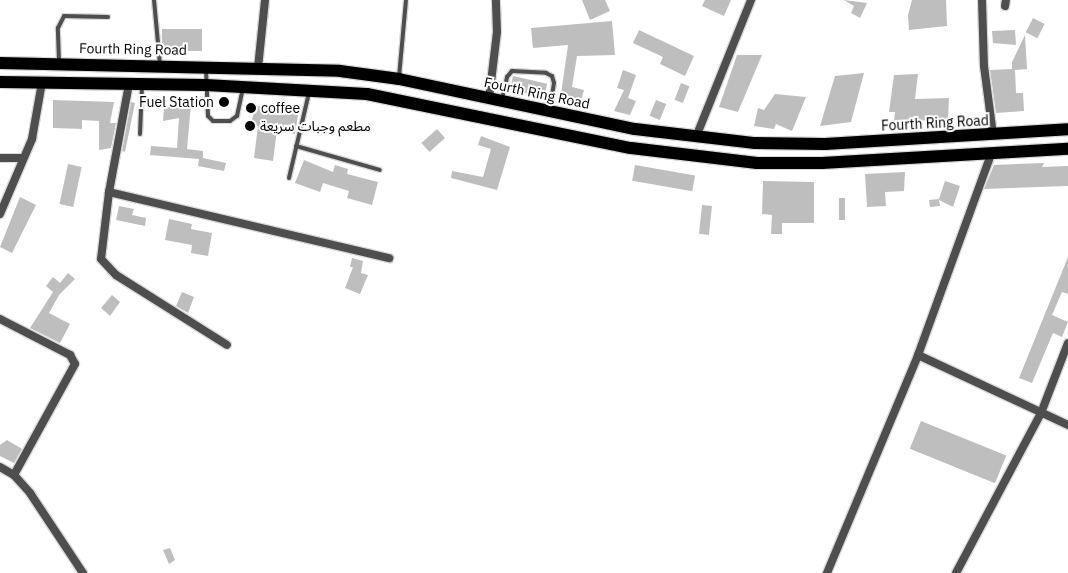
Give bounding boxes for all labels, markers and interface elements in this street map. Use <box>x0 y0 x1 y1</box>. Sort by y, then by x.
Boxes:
street label: Fourth Ring Road <box>79 40 187 58</box>
street label: Fourth Ring Road <box>482 74 592 112</box>
place label: Fuel Station <box>139 94 214 110</box>
marker: Fuel Station <box>218 96 230 108</box>
place label: coffee <box>261 100 300 116</box>
marker: coffee <box>245 102 257 114</box>
street label: Fourth Ring Road <box>881 112 989 134</box>
place label: مطعم وجبات سريعة <box>260 118 371 134</box>
marker: مطعم وجبات سريعة <box>244 120 256 132</box>

